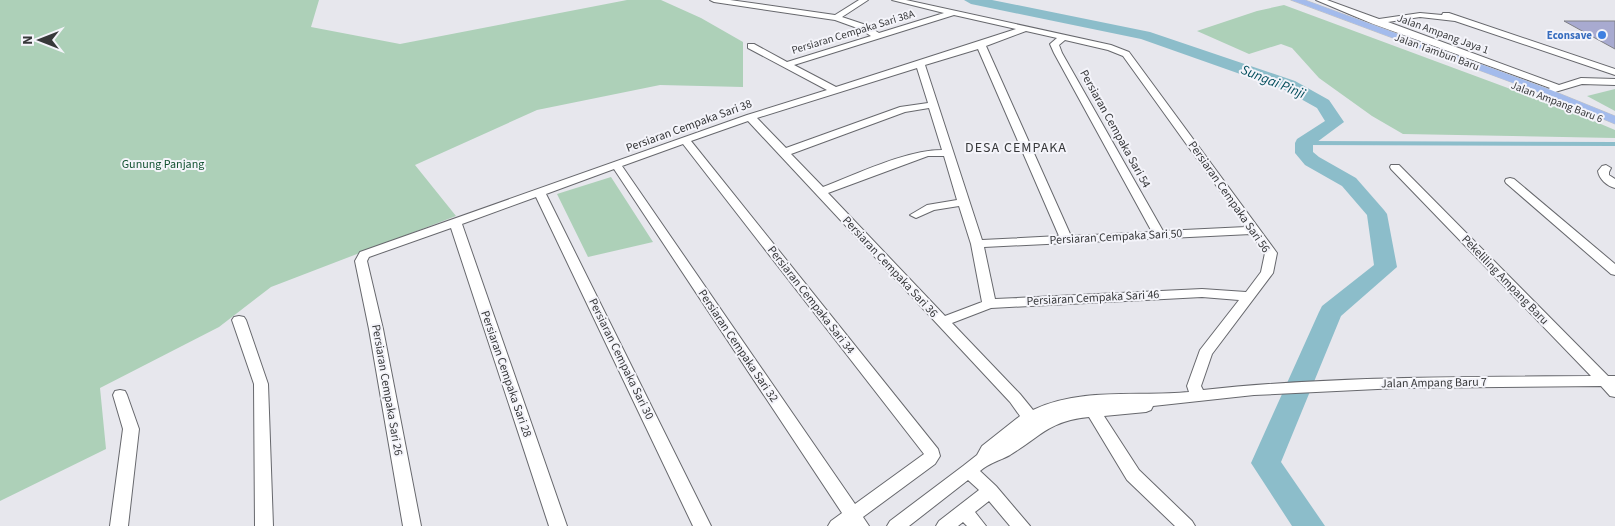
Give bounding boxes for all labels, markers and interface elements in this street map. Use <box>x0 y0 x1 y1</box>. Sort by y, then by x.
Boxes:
street label: Persiaran Cempaka Sari 38A <box>790 6 916 58</box>
street label: Jalan Ampang Jaya 1 <box>1395 10 1491 58</box>
north arrow <box>15 15 65 65</box>
place label: Econsave <box>1547 28 1592 43</box>
marker: Econsave <box>1596 29 1608 41</box>
street label: Jalan Tambun Baru <box>1393 30 1482 74</box>
text: N <box>18 35 38 45</box>
water label: Sungai Pinji <box>1238 60 1309 104</box>
street label: Persiaran Cempaka Sari 54 <box>1075 67 1155 191</box>
street label: Jalan Ampang Baru 6 <box>1509 78 1606 127</box>
street label: Persiaran Cempaka Sari 38 <box>624 95 754 157</box>
district label: DESA CEMPAKA <box>965 138 1067 158</box>
street label: Persiaran Cempaka Sari 56 <box>1184 138 1274 256</box>
park label: Gunung Panjang <box>122 156 204 173</box>
street label: Persiaran Cempaka Sari 36 <box>838 213 942 321</box>
street label: Persiaran Cempaka Sari 50 <box>1049 225 1183 249</box>
street label: Pekeliling Ampang Baru <box>1458 231 1552 329</box>
street label: Persiaran Cempaka Sari 34 <box>763 242 859 358</box>
street label: Persiaran Cempaka Sari 32 <box>694 286 782 406</box>
street label: Persiaran Cempaka Sari 46 <box>1026 286 1160 310</box>
street label: Persiaran Cempaka Sari 30 <box>584 296 658 423</box>
street label: Persiaran Cempaka Sari 28 <box>476 308 536 440</box>
street label: Persiaran Cempaka Sari 26 <box>367 323 407 457</box>
street label: Jalan Ampang Baru 7 <box>1381 374 1487 392</box>

